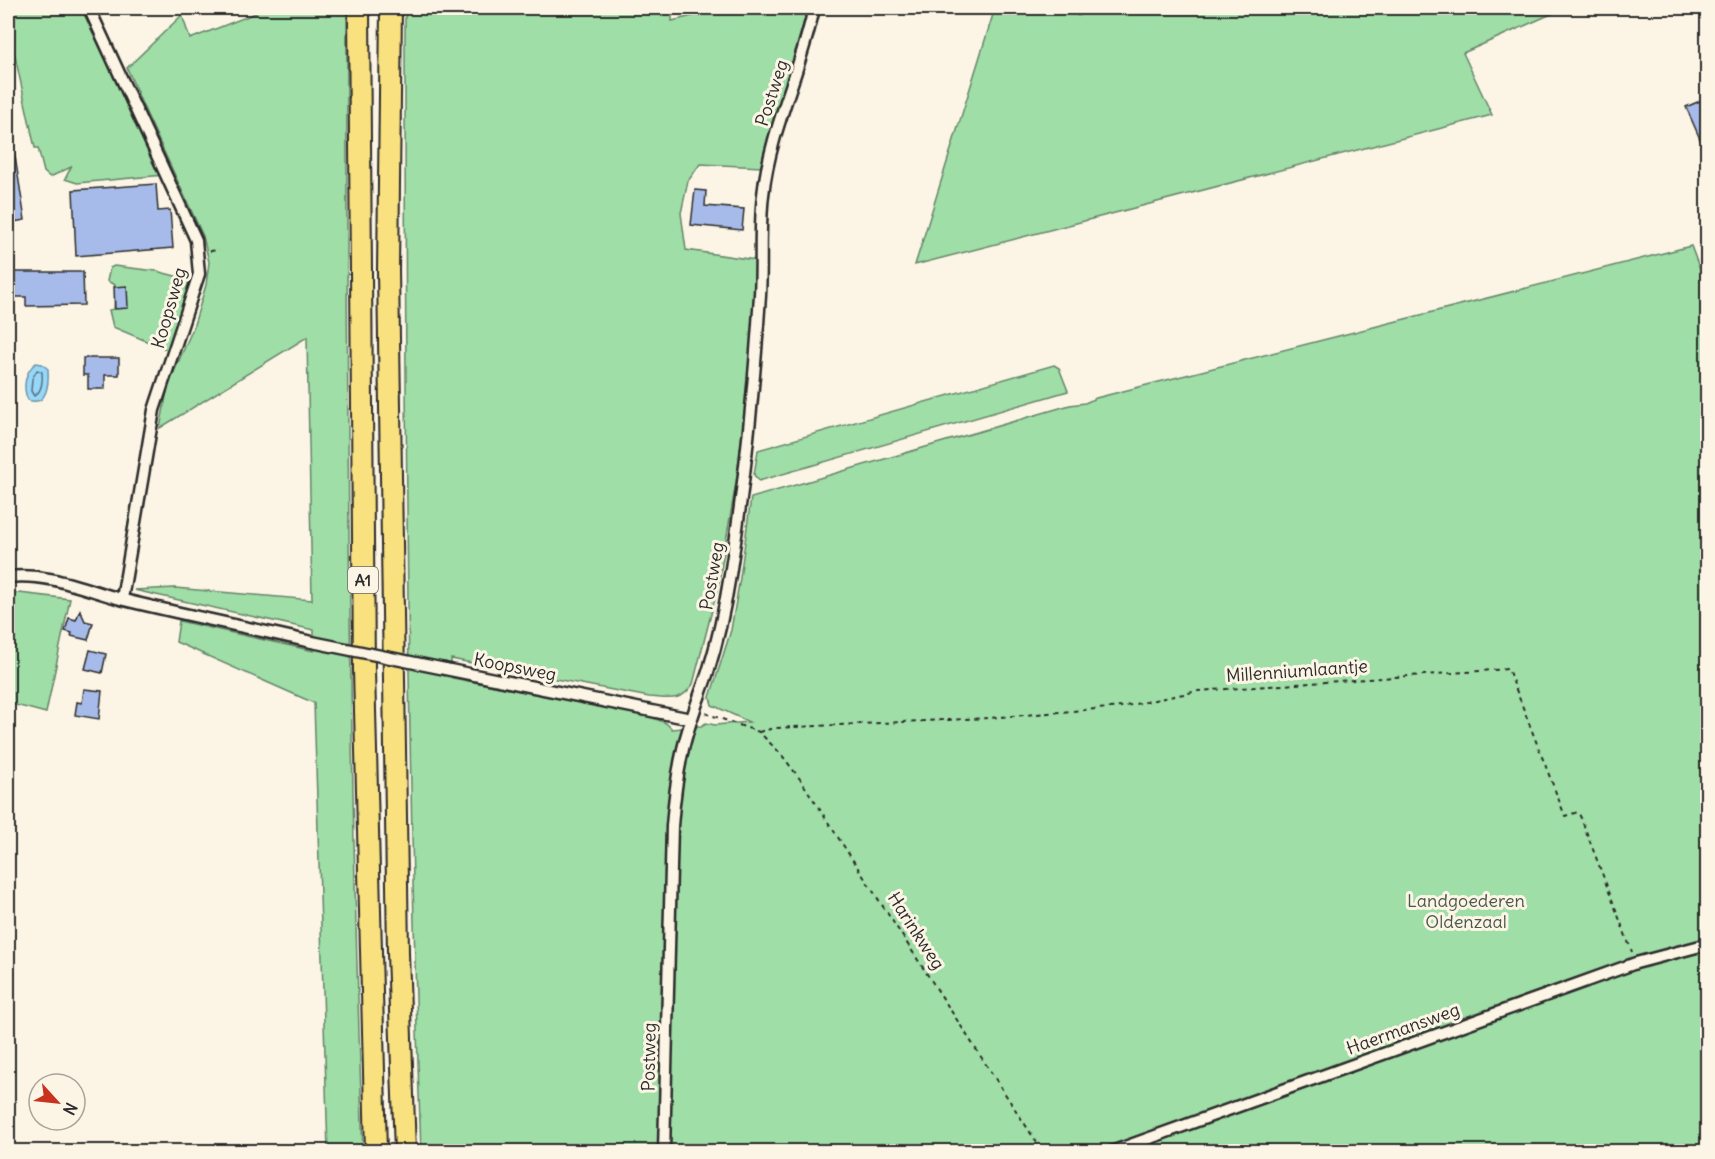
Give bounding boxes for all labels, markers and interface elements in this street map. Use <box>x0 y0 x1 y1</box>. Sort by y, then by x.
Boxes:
street label: Postweg <box>750 57 793 129</box>
street label: Koopsweg <box>146 265 191 351</box>
street label: Postweg <box>694 540 729 612</box>
road number: A1 <box>348 567 378 593</box>
street label: Koopsweg <box>472 647 558 686</box>
street label: Millenniumlaantje <box>1225 654 1369 687</box>
street label: Harinkweg <box>883 888 950 974</box>
park label: Landgoederen Oldenzaal <box>1407 889 1525 933</box>
street label: Haermansweg <box>1343 997 1463 1060</box>
street label: Postweg <box>636 1022 661 1092</box>
north arrow <box>27 1072 87 1132</box>
text: N <box>59 1099 82 1118</box>

